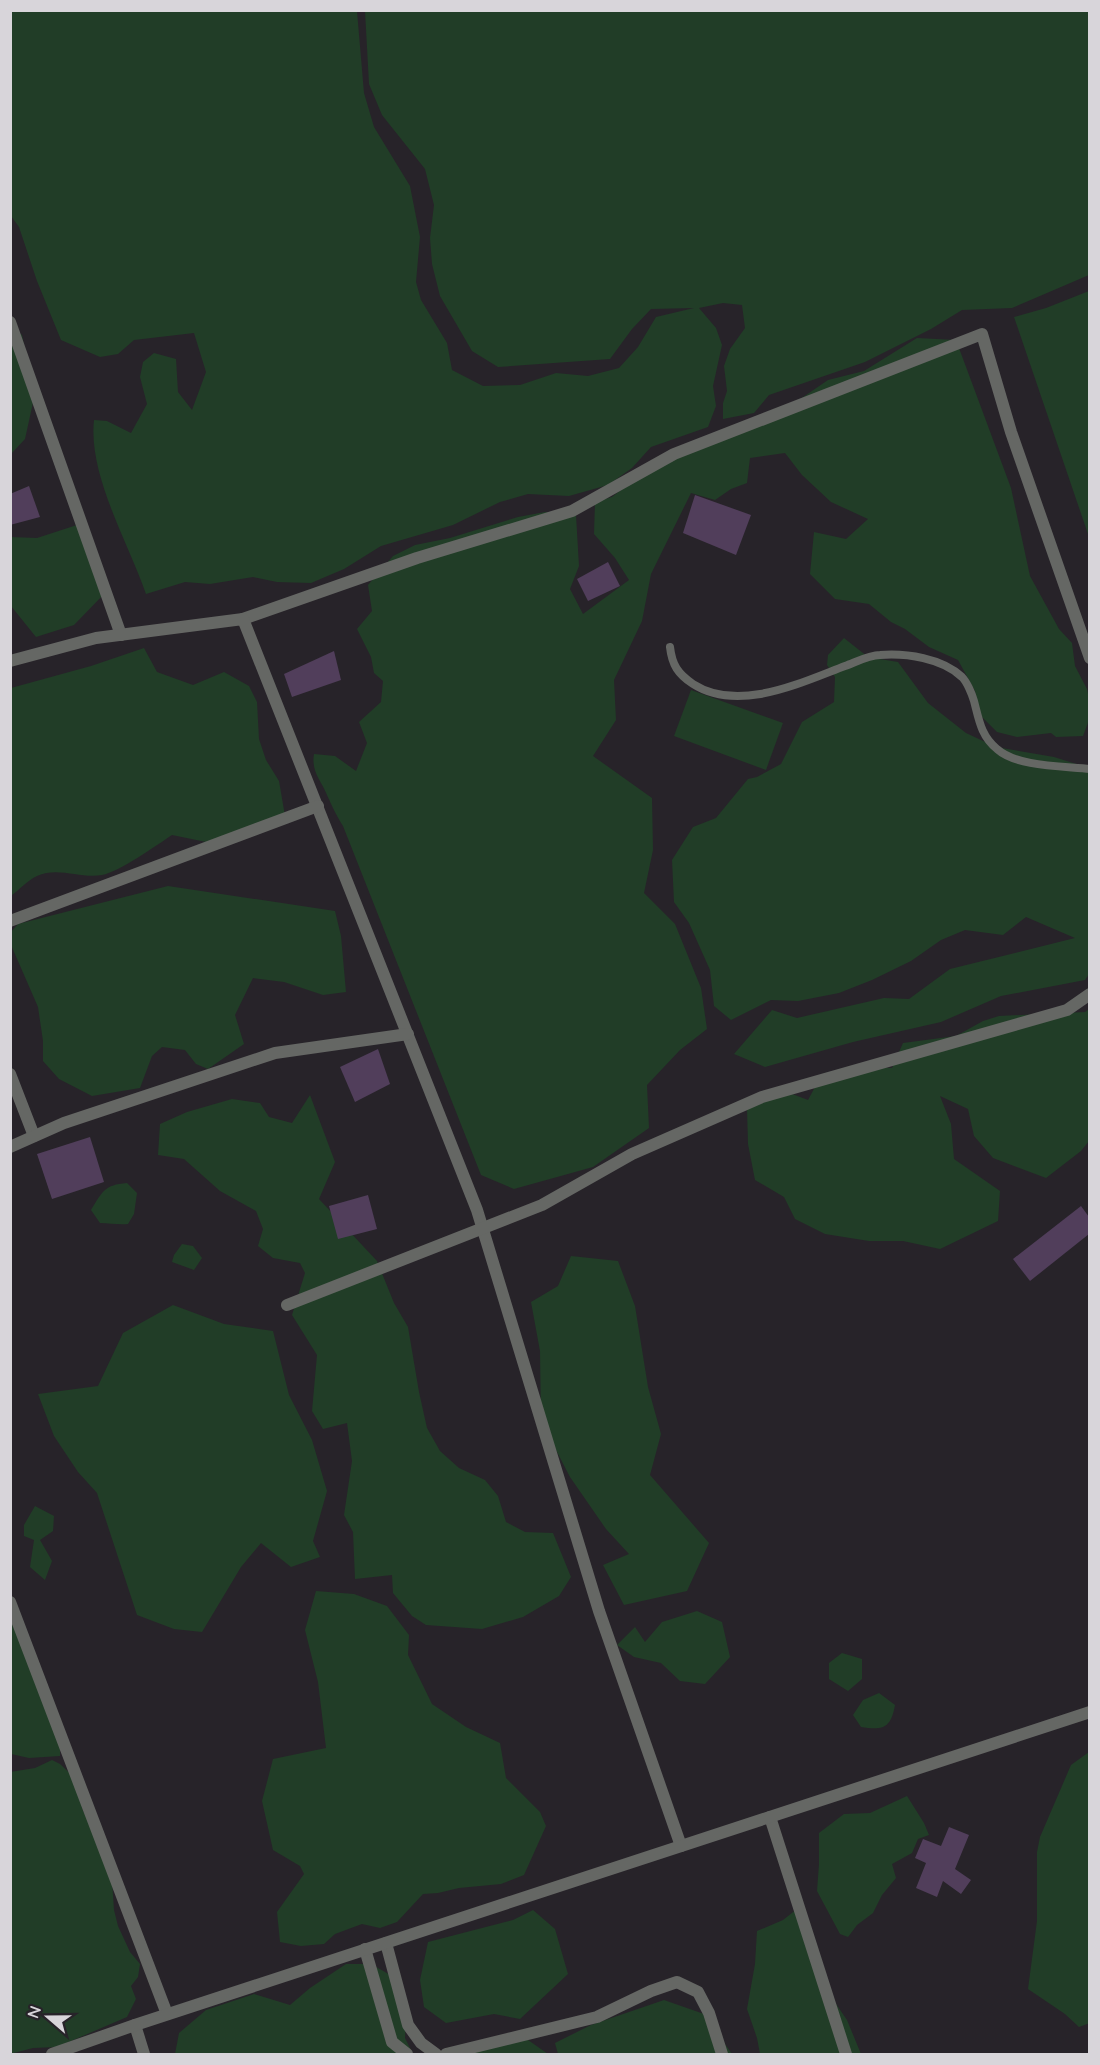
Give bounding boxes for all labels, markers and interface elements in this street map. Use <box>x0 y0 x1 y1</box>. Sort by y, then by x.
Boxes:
north arrow <box>18 1987 78 2047</box>
text: N <box>22 2003 45 2021</box>

